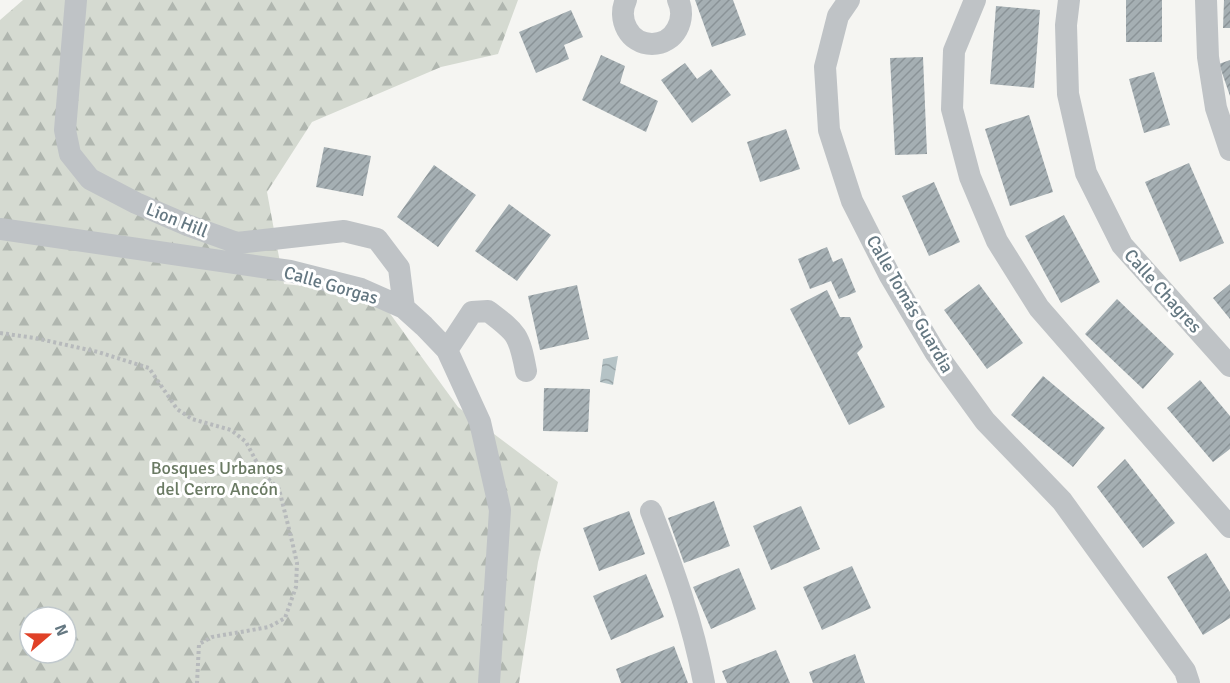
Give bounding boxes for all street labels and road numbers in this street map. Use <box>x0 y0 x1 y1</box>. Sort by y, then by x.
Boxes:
street label: Lion Hill <box>143 198 211 242</box>
street label: Calle Tomás Guardia <box>862 231 958 377</box>
street label: Calle Chagres <box>1120 244 1207 338</box>
street label: Calle Gorgas <box>281 261 381 309</box>

